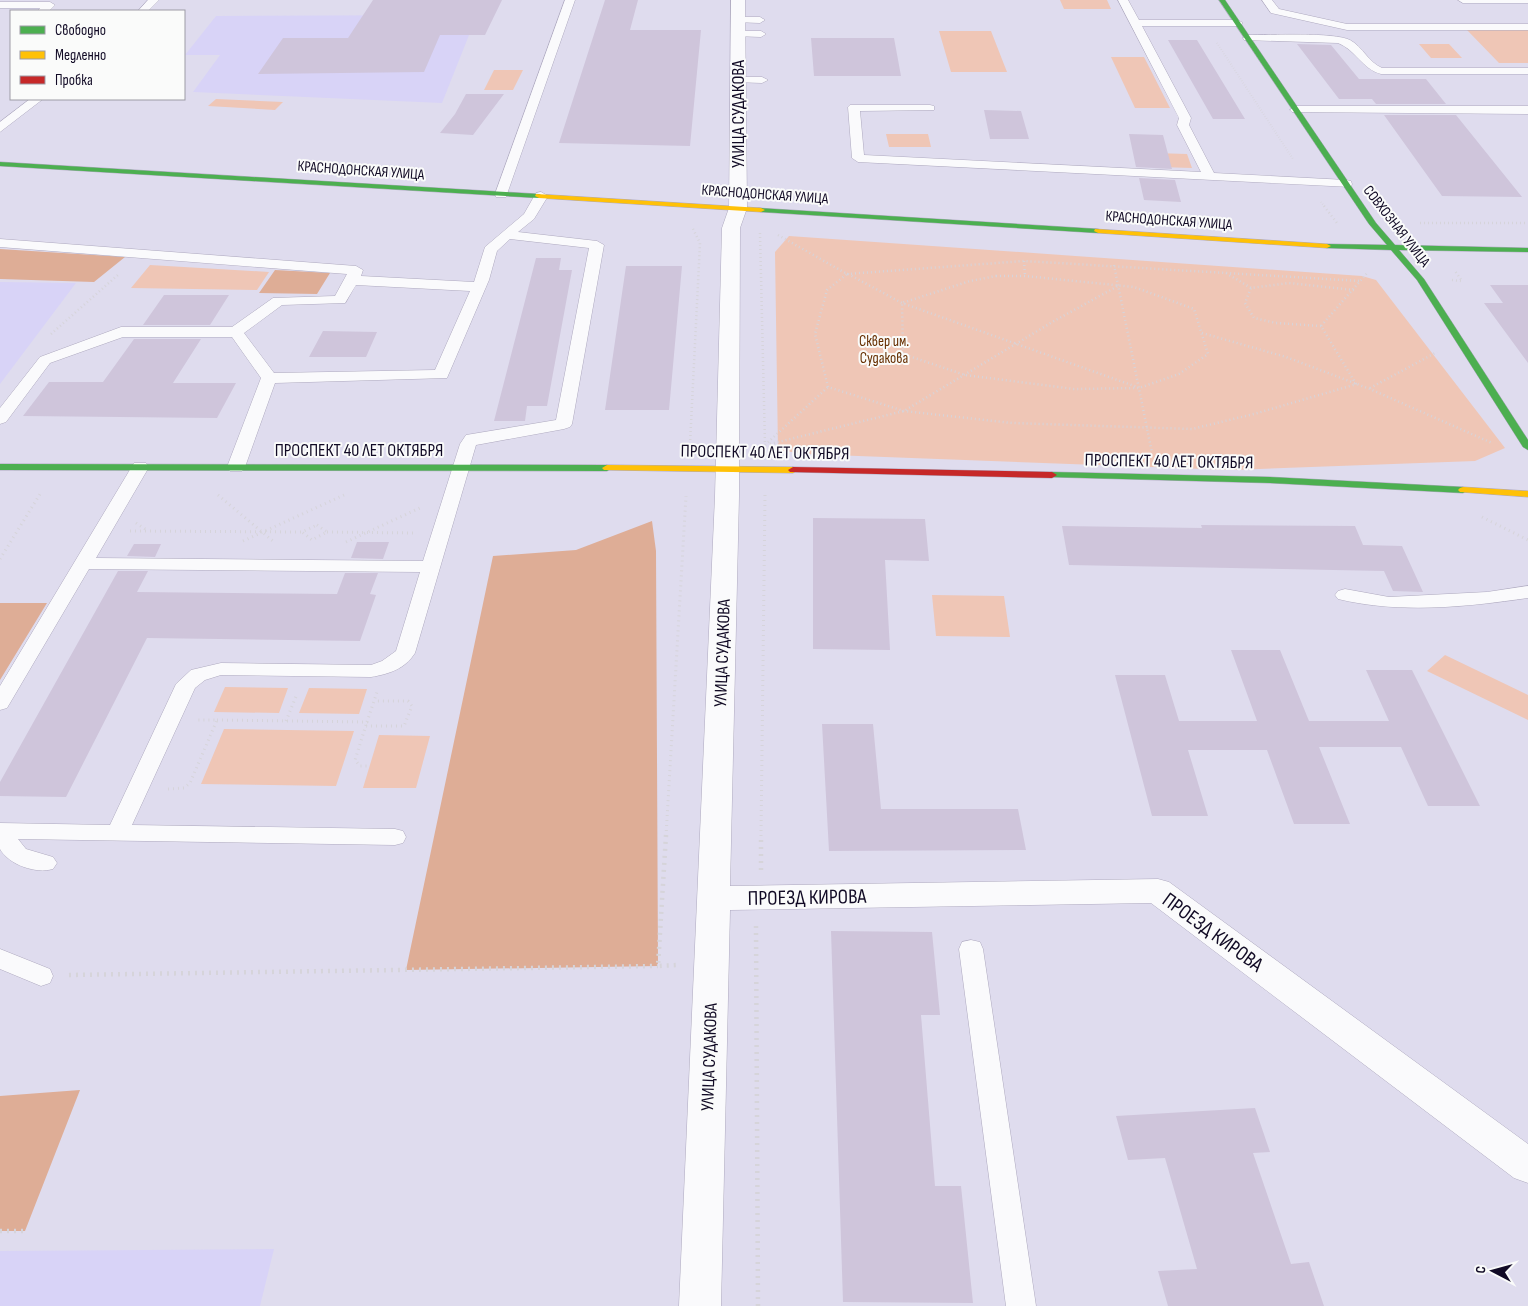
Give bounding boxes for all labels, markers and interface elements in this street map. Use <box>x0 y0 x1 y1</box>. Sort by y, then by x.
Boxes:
legend <box>10 10 185 100</box>
text: Свободно <box>55 21 106 40</box>
text: Медленно <box>55 46 106 65</box>
street label: УЛИЦА СУДАКОВА <box>728 60 749 168</box>
text: Пробка <box>55 71 93 90</box>
street label: КРАСНОДОНСКАЯ УЛИЦА <box>297 157 426 184</box>
street label: КРАСНОДОНСКАЯ УЛИЦА <box>701 181 830 208</box>
street label: СОВХОЗНАЯ УЛИЦА <box>1359 182 1435 271</box>
street label: КРАСНОДОНСКАЯ УЛИЦА <box>1105 207 1234 234</box>
park label: Сквер им. Судакова <box>859 332 909 368</box>
street label: ПРОСПЕКТ 40 ЛЕТ ОКТЯБРЯ <box>275 440 443 461</box>
street label: ПРОСПЕКТ 40 ЛЕТ ОКТЯБРЯ <box>680 441 850 464</box>
street label: ПРОСПЕКТ 40 ЛЕТ ОКТЯБРЯ <box>1084 450 1254 473</box>
street label: УЛИЦА СУДАКОВА <box>710 598 735 707</box>
street label: ПРОЕЗД КИРОВА <box>747 884 868 911</box>
street label: ПРОЕЗД КИРОВА <box>1157 887 1269 978</box>
street label: УЛИЦА СУДАКОВА <box>697 1002 722 1111</box>
north arrow <box>1468 1246 1518 1296</box>
text: С <box>1472 1265 1489 1274</box>

